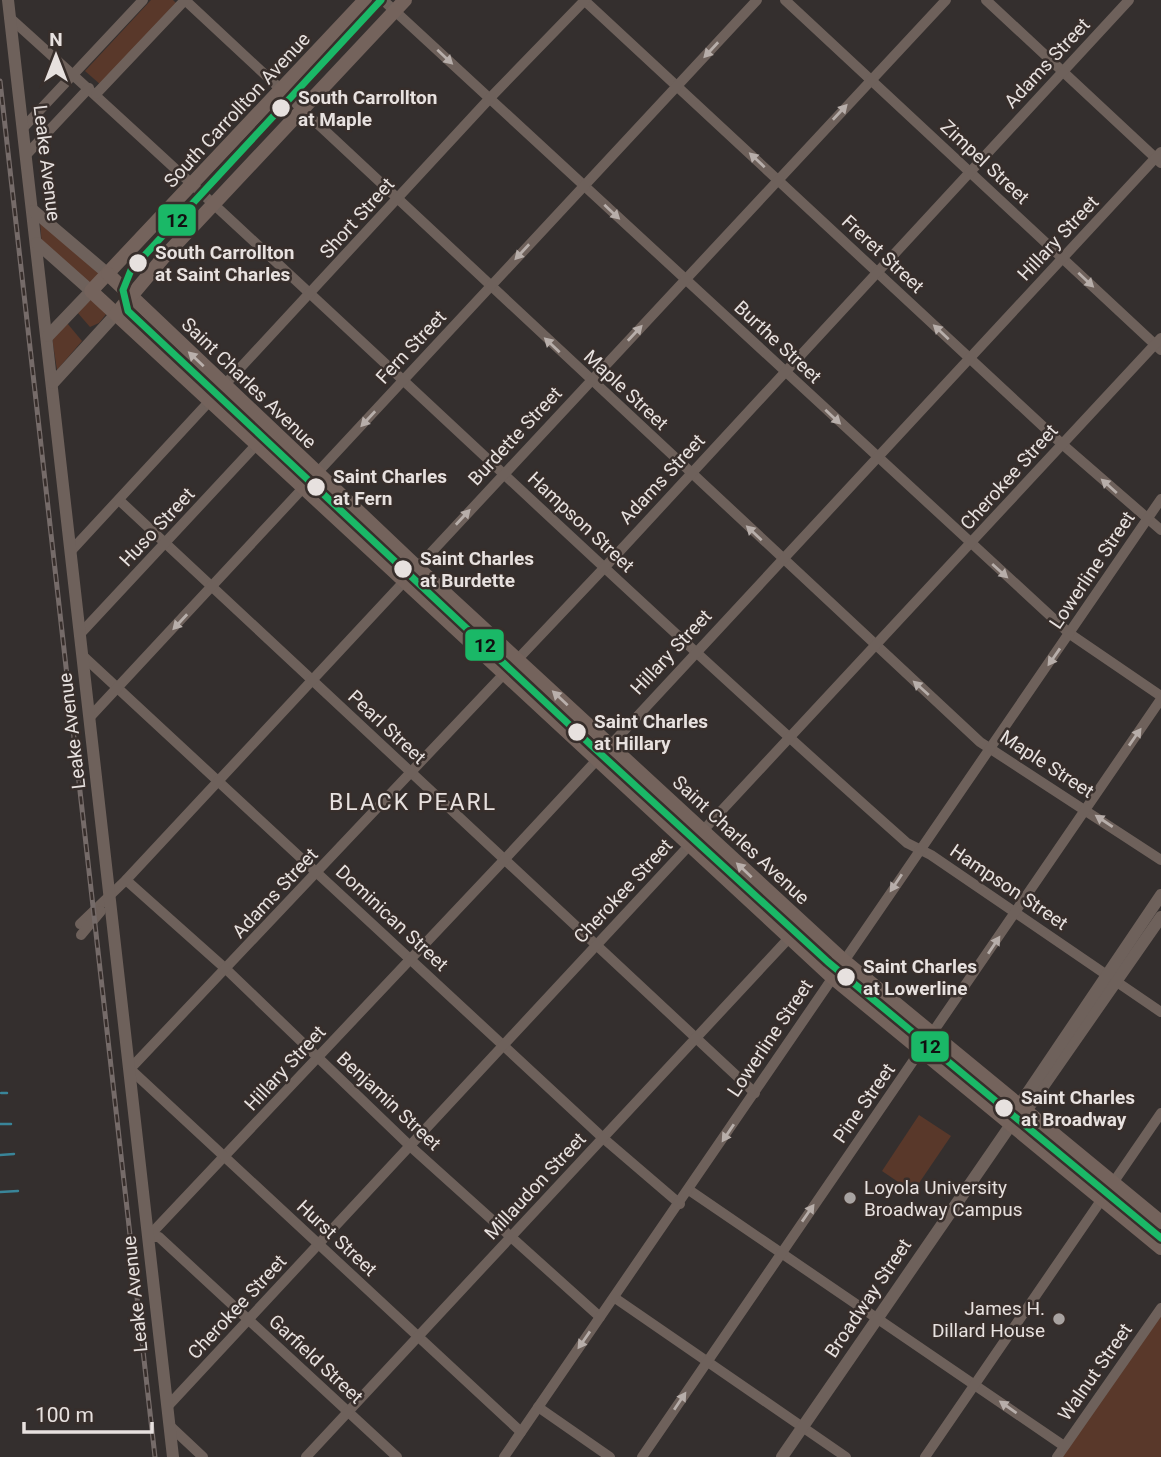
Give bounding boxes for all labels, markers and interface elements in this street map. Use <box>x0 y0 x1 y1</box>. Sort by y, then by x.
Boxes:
street label: Adams Street <box>999 13 1095 113</box>
north arrow <box>21 21 91 91</box>
text: N <box>49 28 63 51</box>
street label: South Carrollton Avenue <box>159 28 315 192</box>
one-way arrow <box>703 41 719 58</box>
one-way arrow <box>436 49 453 65</box>
place label: South Carrollton at Maple <box>298 86 437 131</box>
marker: South Carrollton at Maple <box>270 97 292 119</box>
street label: Leake Avenue <box>28 104 66 222</box>
one-way arrow <box>831 104 847 121</box>
street label: Zimpel Street <box>936 115 1034 209</box>
one-way arrow <box>748 152 766 168</box>
street label: Short Street <box>315 173 399 263</box>
street label: Hillary Street <box>1013 191 1103 285</box>
line badge: 12 <box>157 203 197 237</box>
one-way arrow <box>603 204 621 220</box>
text: 12 <box>166 209 188 232</box>
street label: Freret Street <box>837 210 929 298</box>
place label: South Carrollton at Saint Charles <box>155 241 294 286</box>
one-way arrow <box>515 243 531 260</box>
marker: South Carrollton at Saint Charles <box>127 252 149 274</box>
one-way arrow <box>1077 272 1095 288</box>
street label: Burthe Street <box>730 296 826 388</box>
street label: Fern Street <box>371 305 451 389</box>
street label: Saint Charles Avenue <box>177 313 321 453</box>
one-way arrow <box>932 324 950 340</box>
one-way arrow <box>626 325 642 342</box>
one-way arrow <box>543 337 561 353</box>
street label: Maple Street <box>579 345 673 435</box>
one-way arrow <box>188 351 205 367</box>
street label: Burdette Street <box>463 382 567 490</box>
one-way arrow <box>824 408 841 424</box>
one-way arrow <box>360 410 376 427</box>
street label: Cherokee Street <box>955 419 1063 535</box>
street label: Adams Street <box>614 429 710 529</box>
place label: Saint Charles at Fern <box>333 465 447 510</box>
street label: Hampson Street <box>523 467 639 577</box>
marker: Saint Charles at Fern <box>305 476 327 498</box>
one-way arrow <box>1100 478 1118 494</box>
street label: Huso Street <box>115 483 199 571</box>
street label: Lowerline Street <box>1044 507 1140 633</box>
one-way arrow <box>455 508 471 526</box>
one-way arrow <box>746 526 763 542</box>
place label: Saint Charles at Burdette <box>420 547 534 592</box>
marker: Saint Charles at Burdette <box>392 558 414 580</box>
one-way arrow <box>991 563 1009 579</box>
street label: Hillary Street <box>626 605 716 699</box>
one-way arrow <box>172 613 188 630</box>
line badge: 12 <box>464 628 505 662</box>
text: 12 <box>474 634 496 657</box>
one-way arrow <box>1047 648 1061 666</box>
street label: Leake Avenue <box>53 672 91 790</box>
one-way arrow <box>912 680 930 696</box>
street label: Pearl Street <box>343 685 431 769</box>
one-way arrow <box>552 691 569 707</box>
place label: Saint Charles at Hillary <box>594 710 708 755</box>
marker: Saint Charles at Hillary <box>566 721 588 743</box>
street label: Maple Street <box>996 725 1098 803</box>
one-way arrow <box>1128 727 1141 746</box>
street label: Saint Charles Avenue <box>668 771 814 909</box>
district label: BLACK PEARL <box>329 789 497 816</box>
one-way arrow <box>1095 815 1114 828</box>
street label: Cherokee Street <box>569 834 677 948</box>
street label: Hampson Street <box>946 839 1072 935</box>
street label: Adams Street <box>227 843 323 943</box>
street label: Dominican Street <box>331 860 453 976</box>
one-way arrow <box>735 862 753 878</box>
one-way arrow <box>889 874 903 892</box>
one-way arrow <box>987 936 1001 954</box>
place label: Saint Charles at Lowerline <box>863 955 977 1000</box>
marker: Saint Charles at Lowerline <box>835 966 857 988</box>
street label: Lowerline Street <box>722 975 818 1101</box>
street label: Hillary Street <box>240 1021 330 1115</box>
line badge: 12 <box>910 1030 950 1063</box>
text: 12 <box>919 1035 941 1058</box>
street label: Benjamin Street <box>332 1047 446 1155</box>
street label: Pine Street <box>828 1059 900 1147</box>
place label: Saint Charles at Broadway <box>1021 1086 1135 1131</box>
marker: Saint Charles at Broadway <box>993 1097 1015 1119</box>
one-way arrow <box>721 1123 734 1143</box>
street label: Millaudon Street <box>479 1128 591 1244</box>
place label: Loyola University Broadway Campus <box>864 1176 1022 1221</box>
marker: Loyola University Broadway Campus <box>842 1190 858 1206</box>
street label: Hurst Street <box>292 1195 382 1281</box>
one-way arrow <box>801 1204 815 1222</box>
street label: Broadway Street <box>820 1234 916 1362</box>
street label: Leake Avenue <box>117 1235 153 1353</box>
street label: Cherokee Street <box>183 1250 291 1364</box>
place label: James H. Dillard House <box>932 1297 1045 1342</box>
street label: Garfield Street <box>264 1309 368 1409</box>
marker: James H. Dillard House <box>1051 1311 1067 1327</box>
street label: Walnut Street <box>1053 1319 1137 1425</box>
one-way arrow <box>577 1331 591 1349</box>
scale bar <box>24 1390 152 1434</box>
one-way arrow <box>673 1392 687 1410</box>
one-way arrow <box>998 1401 1018 1414</box>
text: 100 m <box>35 1403 94 1427</box>

